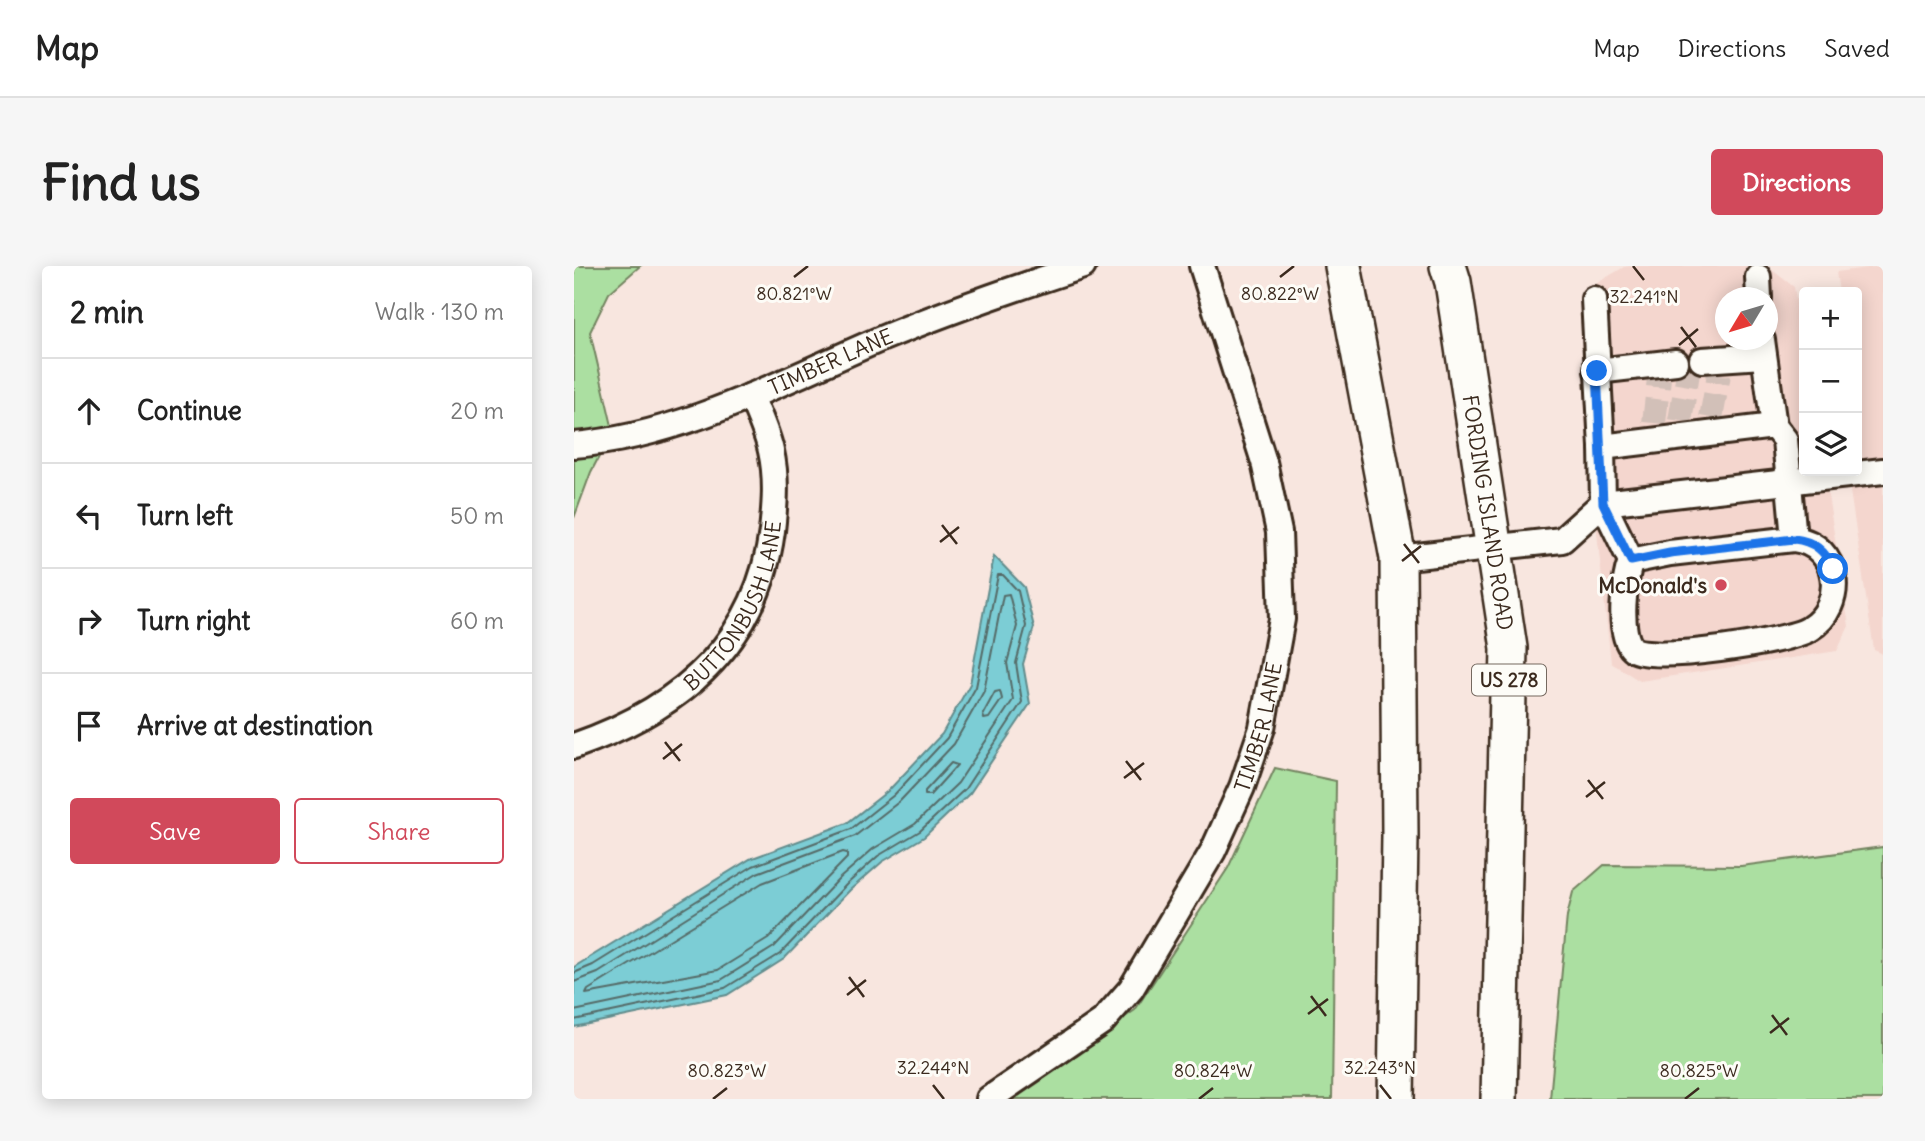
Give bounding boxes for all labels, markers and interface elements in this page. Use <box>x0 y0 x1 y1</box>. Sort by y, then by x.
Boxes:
text: Map <box>35 27 99 69</box>
text: Map <box>1593 33 1640 63</box>
text: Directions <box>1678 33 1786 63</box>
text: Saved <box>1824 33 1890 63</box>
button: Directions <box>1711 149 1883 215</box>
text: Find us <box>42 152 200 213</box>
text: 80.821°W <box>756 282 832 305</box>
text: 80.822°W <box>1241 282 1319 305</box>
text: 32.241°N <box>1609 285 1679 308</box>
north arrow <box>1715 287 1778 350</box>
map controls <box>1799 287 1862 476</box>
button: + <box>1799 287 1862 350</box>
text: 2 min <box>70 293 144 331</box>
text: Walk · 130 m <box>375 297 504 326</box>
street label: TIMBER LANE <box>764 322 897 401</box>
button: − <box>1799 350 1862 413</box>
route end <box>1581 355 1612 386</box>
icon: ahead <box>70 392 108 430</box>
street label: FORDING ISLAND ROAD <box>1457 393 1520 632</box>
text: Continue <box>137 394 242 427</box>
text: 20 m <box>451 396 504 425</box>
button: layers <box>1799 413 1862 476</box>
icon: left <box>70 497 108 535</box>
text: Turn left <box>137 499 233 532</box>
text: 50 m <box>450 501 504 530</box>
street label: BUTTONBUSH LANE <box>678 519 787 696</box>
route start <box>1817 553 1848 584</box>
place label: McDonald's <box>1598 572 1707 599</box>
marker: McDonald's <box>1713 577 1729 593</box>
icon: right <box>70 602 108 640</box>
text: Turn right <box>137 604 250 637</box>
text: 60 m <box>450 606 504 635</box>
street label: TIMBER LANE <box>1228 660 1287 795</box>
road number: US 278 <box>1472 664 1546 696</box>
icon: arrive <box>70 707 108 745</box>
text: Arrive at destination <box>137 709 373 742</box>
button: Save <box>70 798 280 864</box>
button: Share <box>294 798 504 864</box>
text: 32.244°N <box>897 1056 969 1079</box>
text: 32.243°N <box>1344 1056 1416 1079</box>
text: 80.823°W <box>688 1059 766 1082</box>
text: 80.824°W <box>1174 1059 1252 1082</box>
text: 80.825°W <box>1660 1059 1738 1082</box>

